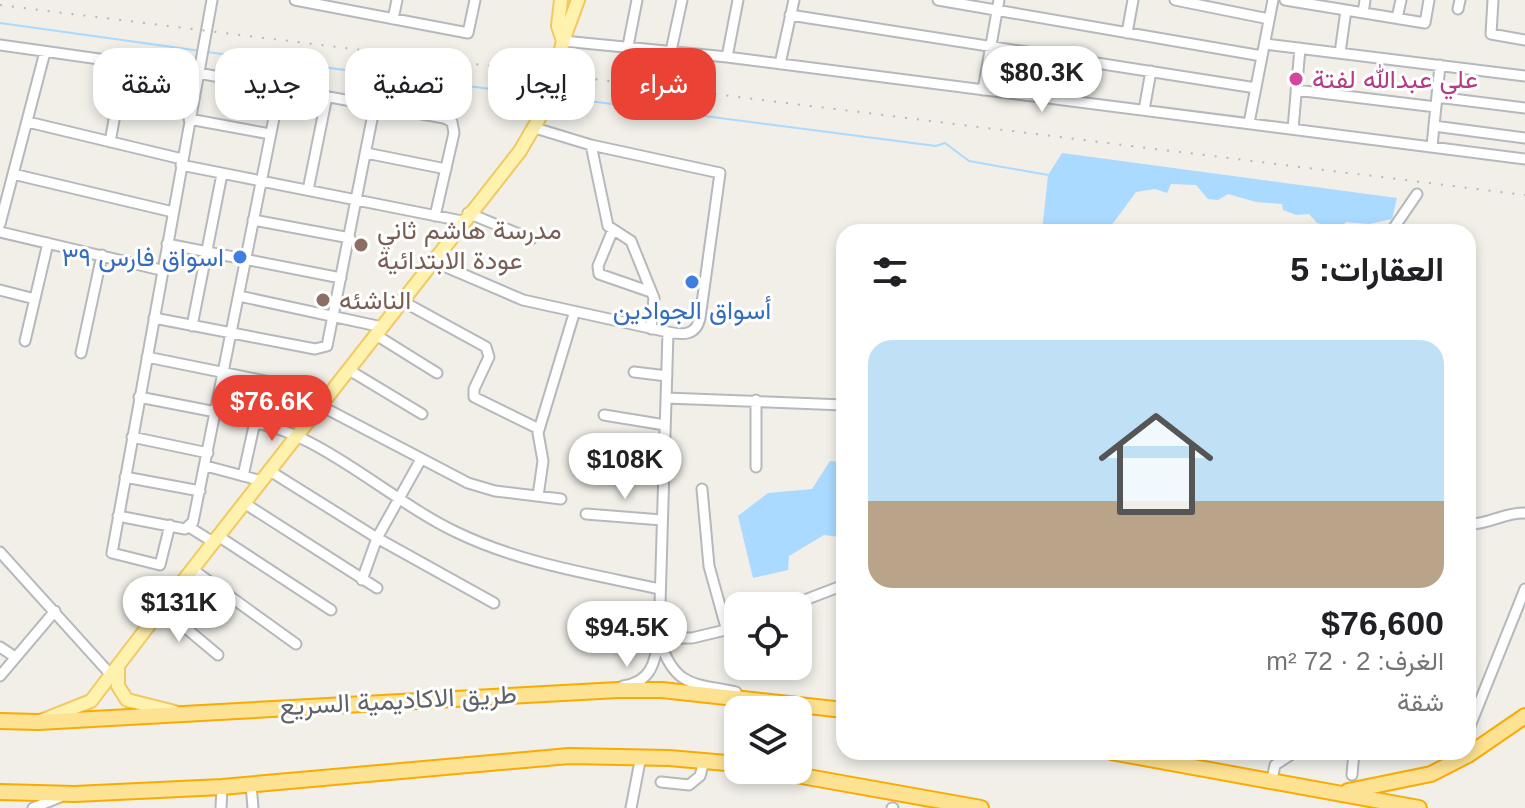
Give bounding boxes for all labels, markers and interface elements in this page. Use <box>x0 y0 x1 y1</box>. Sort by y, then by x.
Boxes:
pin: $80.3K <box>977 46 1107 114</box>
chip: شقة <box>93 48 199 120</box>
chip: جديد <box>215 48 329 120</box>
chip: تصفية <box>345 48 472 120</box>
chip: إيجار <box>488 48 595 120</box>
chip: شراء <box>611 48 716 120</box>
text: $80.3K <box>1000 57 1084 87</box>
place label: علي عبدالله لفتة <box>1312 64 1478 100</box>
marker: علي عبدالله لفتة <box>1287 70 1305 88</box>
place label: مدرسة هاشم ثاني عودة الابتدائية <box>377 215 562 276</box>
marker: مدرسة هاشم ثاني عودة الابتدائية <box>352 236 370 254</box>
place label: اسواق فارس ٣٩ <box>61 242 224 273</box>
marker: اسواق فارس ٣٩ <box>231 248 249 266</box>
icon: filters <box>868 250 912 294</box>
text: العقارات: 5 <box>1290 250 1444 288</box>
marker: أسواق الجوادين <box>683 273 701 291</box>
place label: الناشئه <box>339 285 411 315</box>
marker: الناشئه <box>314 291 332 309</box>
place label: أسواق الجوادين <box>613 295 771 326</box>
pin: $76.6K <box>207 375 337 443</box>
text: $76.6K <box>230 386 314 416</box>
icon: home <box>1084 392 1228 536</box>
pin: $108K <box>569 433 681 501</box>
text: $108K <box>587 444 663 474</box>
pin: $131K <box>123 576 235 644</box>
text: $131K <box>141 587 217 617</box>
map controls <box>724 592 812 784</box>
button: locate <box>724 592 812 680</box>
pin: $94.5K <box>562 601 692 669</box>
text: $76,600 <box>1321 604 1444 642</box>
text: $94.5K <box>585 612 669 642</box>
text: الغرف: 2 · 72 m² <box>1266 646 1444 676</box>
street label: طريق الاكاديمية السريع <box>279 679 518 724</box>
text: شقة <box>1397 687 1444 717</box>
button: layers <box>724 696 812 784</box>

